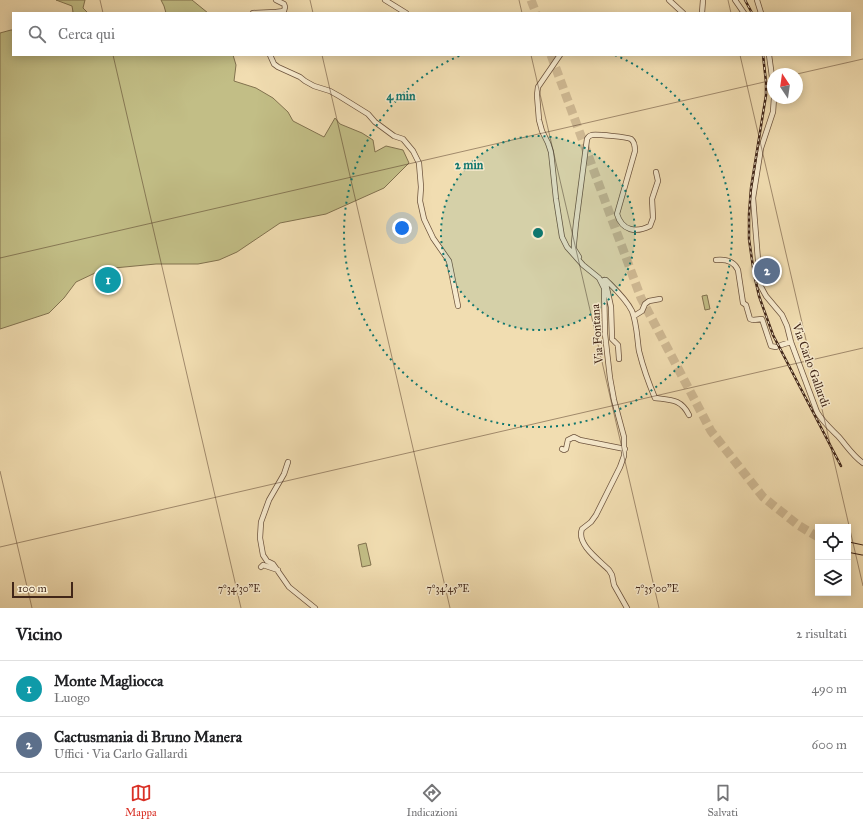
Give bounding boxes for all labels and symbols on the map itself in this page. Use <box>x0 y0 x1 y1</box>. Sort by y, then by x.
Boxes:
north arrow <box>767 68 803 104</box>
text: 4 min <box>386 89 416 104</box>
text: 2 min <box>455 158 484 172</box>
your location <box>392 218 412 238</box>
centre of rings <box>531 226 545 240</box>
pin: 2 <box>754 256 780 286</box>
pin: 1 <box>95 265 121 295</box>
street label: Via Fontana <box>588 303 606 366</box>
street label: Via Carlo Gallardi <box>789 320 833 409</box>
scale bar <box>12 580 73 599</box>
text: 7°34'30"E <box>218 583 260 595</box>
text: 7°34'45"E <box>426 583 470 595</box>
text: 7°35'00"E <box>635 583 679 595</box>

